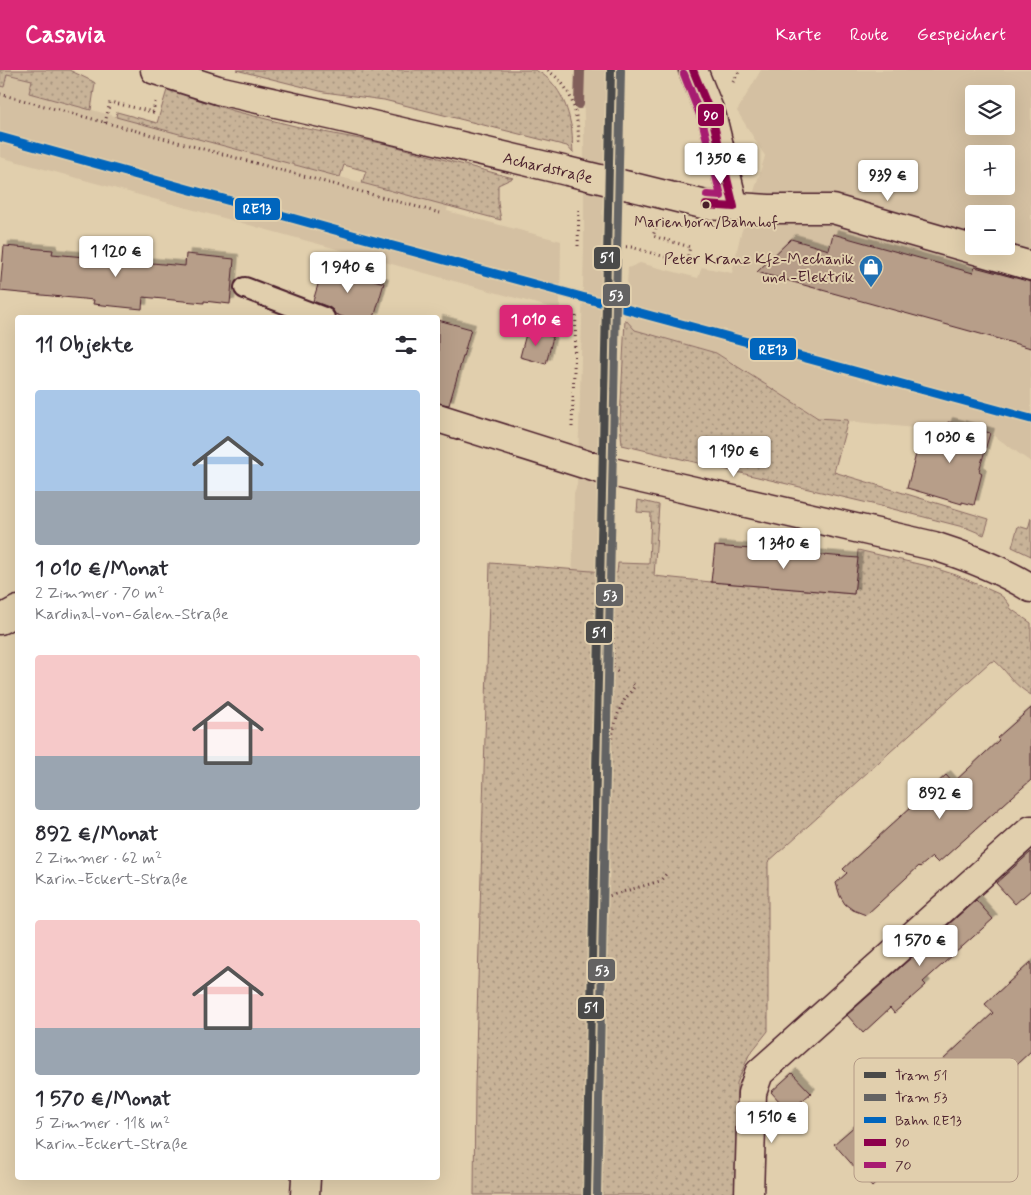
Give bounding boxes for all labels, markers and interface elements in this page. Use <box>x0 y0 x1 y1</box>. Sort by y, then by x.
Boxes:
text: Casavia <box>25 20 106 51</box>
text: Karte <box>776 23 822 47</box>
text: Route <box>850 23 889 47</box>
text: Gespeichert <box>917 23 1006 47</box>
map controls <box>965 85 1015 255</box>
button: layers <box>965 85 1015 135</box>
line badge: 90 <box>697 103 725 127</box>
text: 90 <box>704 107 718 125</box>
pin: 1 350 € <box>675 142 767 185</box>
button: + <box>965 145 1015 195</box>
street label: Achardstraße <box>501 148 595 189</box>
text: 1 350 € <box>696 148 746 169</box>
pin: 939 € <box>853 160 923 202</box>
text: 939 € <box>869 165 907 186</box>
line badge: RE13 <box>234 197 281 221</box>
text: RE13 <box>243 200 271 218</box>
marker: Marienborn/Bahnhof <box>701 200 711 210</box>
button: − <box>965 205 1015 255</box>
place label: Marienborn/Bahnhof <box>634 213 778 233</box>
pin: 1 120 € <box>70 236 162 278</box>
text: 1 120 € <box>90 241 142 262</box>
line badge: 51 <box>593 246 621 270</box>
text: 51 <box>600 249 614 267</box>
place label: Peter Kranz Kfz-Mechanik und -Elektrik <box>664 249 854 288</box>
pin: 1 940 € <box>302 252 394 294</box>
shop icon: Peter Kranz Kfz-Mechanik und -Elektrik <box>858 254 884 288</box>
text: 1 940 € <box>321 257 375 278</box>
line badge: 53 <box>602 283 631 307</box>
text: 53 <box>609 287 623 305</box>
pin: 1 010 € <box>490 304 582 347</box>
text: 1 010 € <box>511 310 561 331</box>
text: 11 Objekte <box>35 331 134 359</box>
icon: filters <box>392 331 420 359</box>
line badge: RE13 <box>749 337 797 361</box>
text: RE13 <box>759 341 787 359</box>
pin: 1 030 € <box>904 422 996 464</box>
icon: home <box>183 423 273 513</box>
text: 1 030 € <box>925 427 975 448</box>
pin: 1 190 € <box>688 436 780 478</box>
text: 1 190 € <box>709 441 759 462</box>
pin: 1 340 € <box>738 528 830 570</box>
text: 1 340 € <box>758 533 810 554</box>
text: 1 010 €/Monat <box>35 555 169 583</box>
text: 2 Zimmer · 70 m² <box>35 583 164 604</box>
line badge: 53 <box>595 583 624 607</box>
text: 53 <box>603 587 617 605</box>
text: Kardinal-von-Galen-Straße <box>35 604 229 625</box>
line badge: 51 <box>585 620 613 644</box>
text: 51 <box>592 624 606 642</box>
icon: home <box>183 688 273 778</box>
pin: 892 € <box>905 778 975 820</box>
text: 892 € <box>919 783 961 804</box>
text: 892 €/Monat <box>35 820 158 848</box>
text: 2 Zimmer · 62 m² <box>35 848 162 869</box>
text: Karin-Eckert-Straße <box>35 869 188 890</box>
pin: 1 570 € <box>874 924 966 967</box>
text: 1 570 € <box>894 930 946 951</box>
icon: home <box>183 953 273 1043</box>
line badge: 53 <box>587 958 616 982</box>
text: 53 <box>595 962 609 980</box>
line badge: 51 <box>577 996 605 1020</box>
text: 51 <box>584 999 598 1017</box>
legend <box>854 1058 1018 1182</box>
text: Tram 51 <box>895 1067 948 1085</box>
text: 1 570 €/Monat <box>35 1085 171 1113</box>
text: Tram 53 <box>895 1089 948 1107</box>
pin: 1 510 € <box>726 1102 818 1144</box>
text: 1 510 € <box>747 1107 797 1128</box>
text: Bahn RE13 <box>895 1112 962 1130</box>
text: 5 Zimmer · 118 m² <box>35 1113 170 1134</box>
text: Karin-Eckert-Straße <box>35 1134 188 1155</box>
text: 90 <box>895 1134 910 1152</box>
text: 70 <box>895 1157 912 1175</box>

